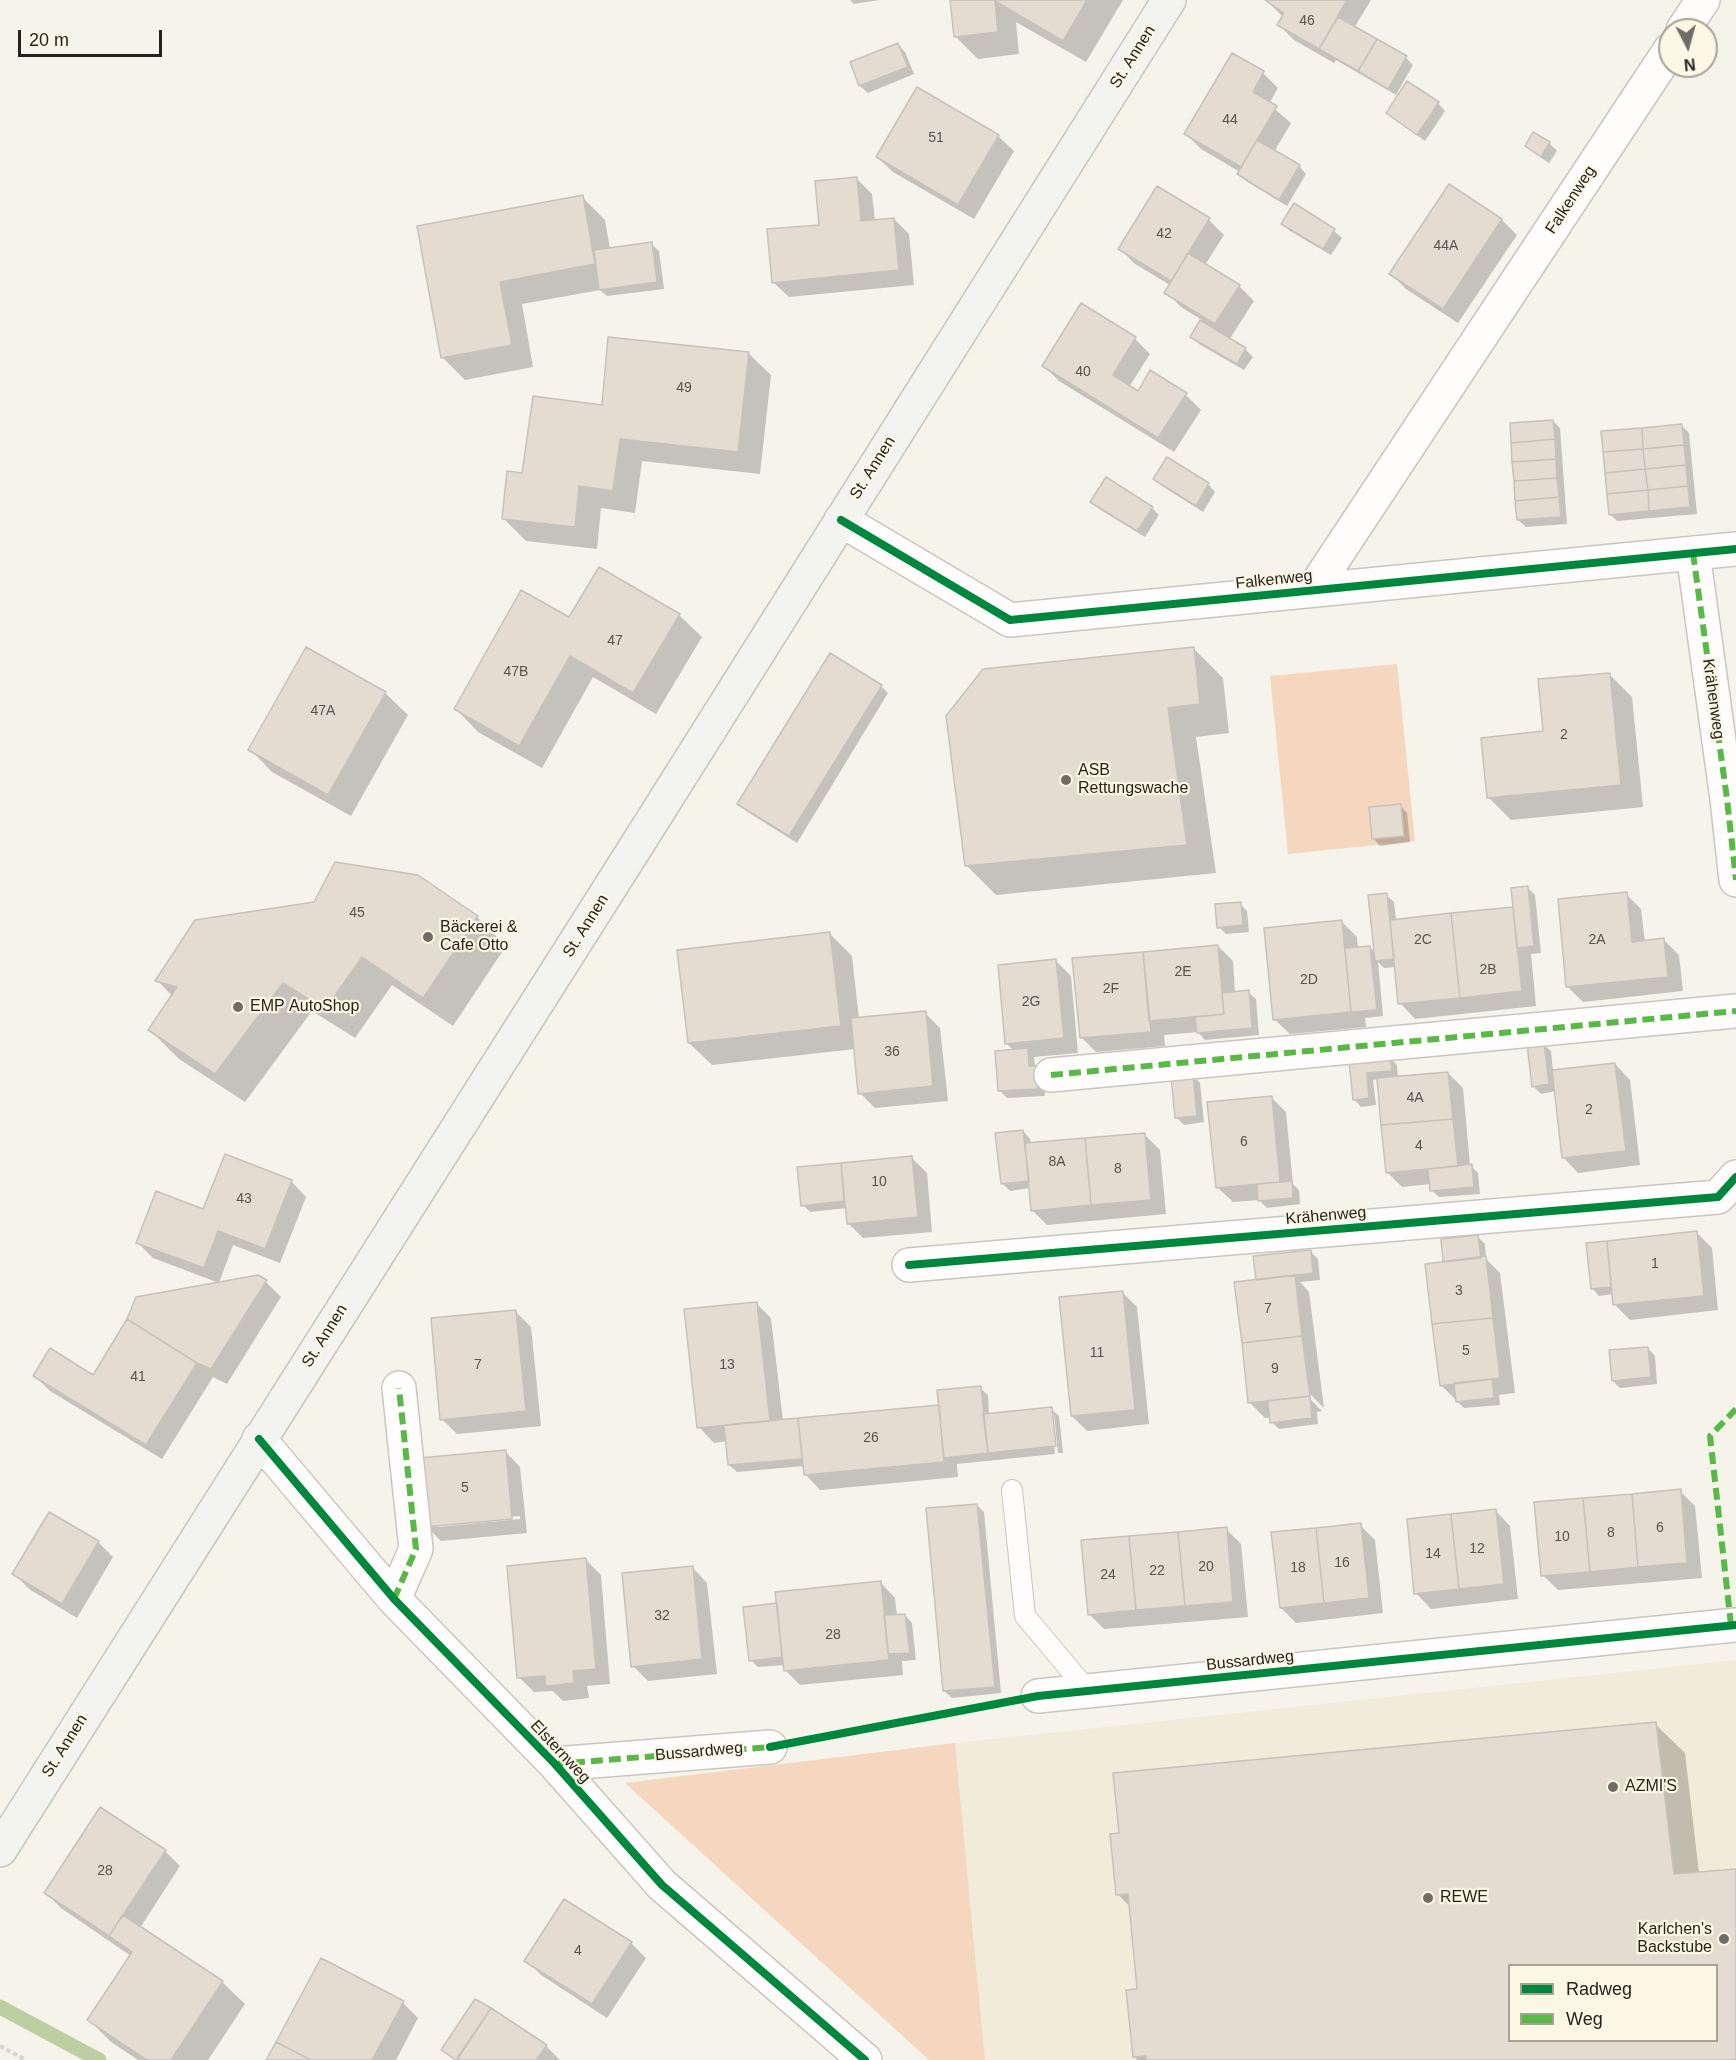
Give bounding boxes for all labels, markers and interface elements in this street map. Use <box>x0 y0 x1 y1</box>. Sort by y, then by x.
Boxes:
house number: 46 <box>1299 13 1315 29</box>
scale bar <box>21 18 165 56</box>
north arrow <box>1658 18 1718 78</box>
street label: St. Annen <box>1106 22 1160 92</box>
text: 20 m <box>29 30 69 50</box>
text: N <box>1683 55 1696 73</box>
house number: 44 <box>1222 112 1238 128</box>
house number: 51 <box>928 130 944 146</box>
street label: Falkenweg <box>1542 162 1600 238</box>
house number: 42 <box>1156 226 1172 242</box>
house number: 44A <box>1434 238 1458 254</box>
house number: 40 <box>1075 364 1091 380</box>
house number: 49 <box>676 380 692 396</box>
street label: St. Annen <box>846 433 900 503</box>
street label: Falkenweg <box>1235 566 1313 594</box>
house number: 47 <box>607 633 623 649</box>
street label: Krähenweg <box>1698 658 1728 740</box>
house number: 47B <box>504 664 528 680</box>
house number: 47A <box>311 703 335 719</box>
house number: 2 <box>1560 727 1568 743</box>
place label: ASB Rettungswache <box>1078 761 1188 799</box>
marker: ASB Rettungswache <box>1059 773 1073 787</box>
street label: St. Annen <box>559 891 613 961</box>
house number: 45 <box>349 905 365 921</box>
place label: Bäckerei & Cafe Otto <box>440 918 517 956</box>
marker: Bäckerei & Cafe Otto <box>421 930 435 944</box>
house number: 2C <box>1414 932 1432 948</box>
house number: 2A <box>1588 932 1606 948</box>
house number: 2B <box>1479 962 1497 978</box>
house number: 2E <box>1174 964 1192 980</box>
house number: 2D <box>1300 972 1318 988</box>
house number: 2F <box>1103 981 1119 997</box>
house number: 2G <box>1022 994 1040 1010</box>
place label: EMP AutoShop <box>250 997 359 1017</box>
marker: EMP AutoShop <box>231 1000 245 1014</box>
house number: 36 <box>884 1044 900 1060</box>
house number: 4A <box>1406 1090 1424 1106</box>
house number: 2 <box>1585 1102 1593 1118</box>
house number: 6 <box>1240 1134 1248 1150</box>
house number: 4 <box>1415 1138 1423 1154</box>
house number: 8A <box>1048 1154 1066 1170</box>
house number: 8 <box>1114 1161 1122 1177</box>
house number: 10 <box>871 1174 887 1190</box>
house number: 43 <box>236 1191 252 1207</box>
street label: Krähenweg <box>1285 1203 1367 1229</box>
house number: 1 <box>1651 1256 1659 1272</box>
house number: 3 <box>1455 1283 1463 1299</box>
street label: St. Annen <box>298 1301 352 1371</box>
house number: 7 <box>1264 1301 1272 1317</box>
house number: 5 <box>1462 1343 1470 1359</box>
house number: 11 <box>1090 1345 1104 1361</box>
house number: 7 <box>474 1357 482 1373</box>
house number: 13 <box>719 1357 735 1373</box>
house number: 9 <box>1271 1361 1279 1377</box>
house number: 41 <box>130 1369 146 1385</box>
house number: 26 <box>863 1430 879 1446</box>
house number: 5 <box>461 1480 469 1496</box>
house number: 6 <box>1656 1520 1664 1536</box>
house number: 8 <box>1607 1525 1615 1541</box>
house number: 10 <box>1554 1529 1570 1545</box>
house number: 12 <box>1469 1541 1485 1557</box>
house number: 14 <box>1425 1546 1441 1562</box>
house number: 16 <box>1334 1555 1350 1571</box>
house number: 20 <box>1198 1559 1214 1575</box>
house number: 18 <box>1290 1560 1306 1576</box>
house number: 22 <box>1149 1563 1165 1579</box>
house number: 24 <box>1100 1567 1116 1583</box>
house number: 32 <box>654 1608 670 1624</box>
house number: 28 <box>825 1627 841 1643</box>
street label: Bussardweg <box>1205 1647 1295 1675</box>
street label: St. Annen <box>38 1711 92 1781</box>
street label: Elsternweg <box>526 1717 594 1787</box>
street label: Bussardweg <box>654 1739 744 1765</box>
place label: AZMI'S <box>1625 1777 1677 1797</box>
marker: AZMI'S <box>1606 1780 1620 1794</box>
house number: 28 <box>97 1863 113 1879</box>
place label: REWE <box>1440 1888 1488 1908</box>
marker: REWE <box>1421 1891 1435 1905</box>
place label: Karlchen's Backstube <box>1637 1920 1712 1958</box>
marker: Karlchen's Backstube <box>1717 1932 1731 1946</box>
house number: 4 <box>574 1943 582 1959</box>
legend <box>1508 1964 1718 2042</box>
text: Radweg <box>1566 1979 1632 1999</box>
text: Weg <box>1566 2009 1603 2029</box>

